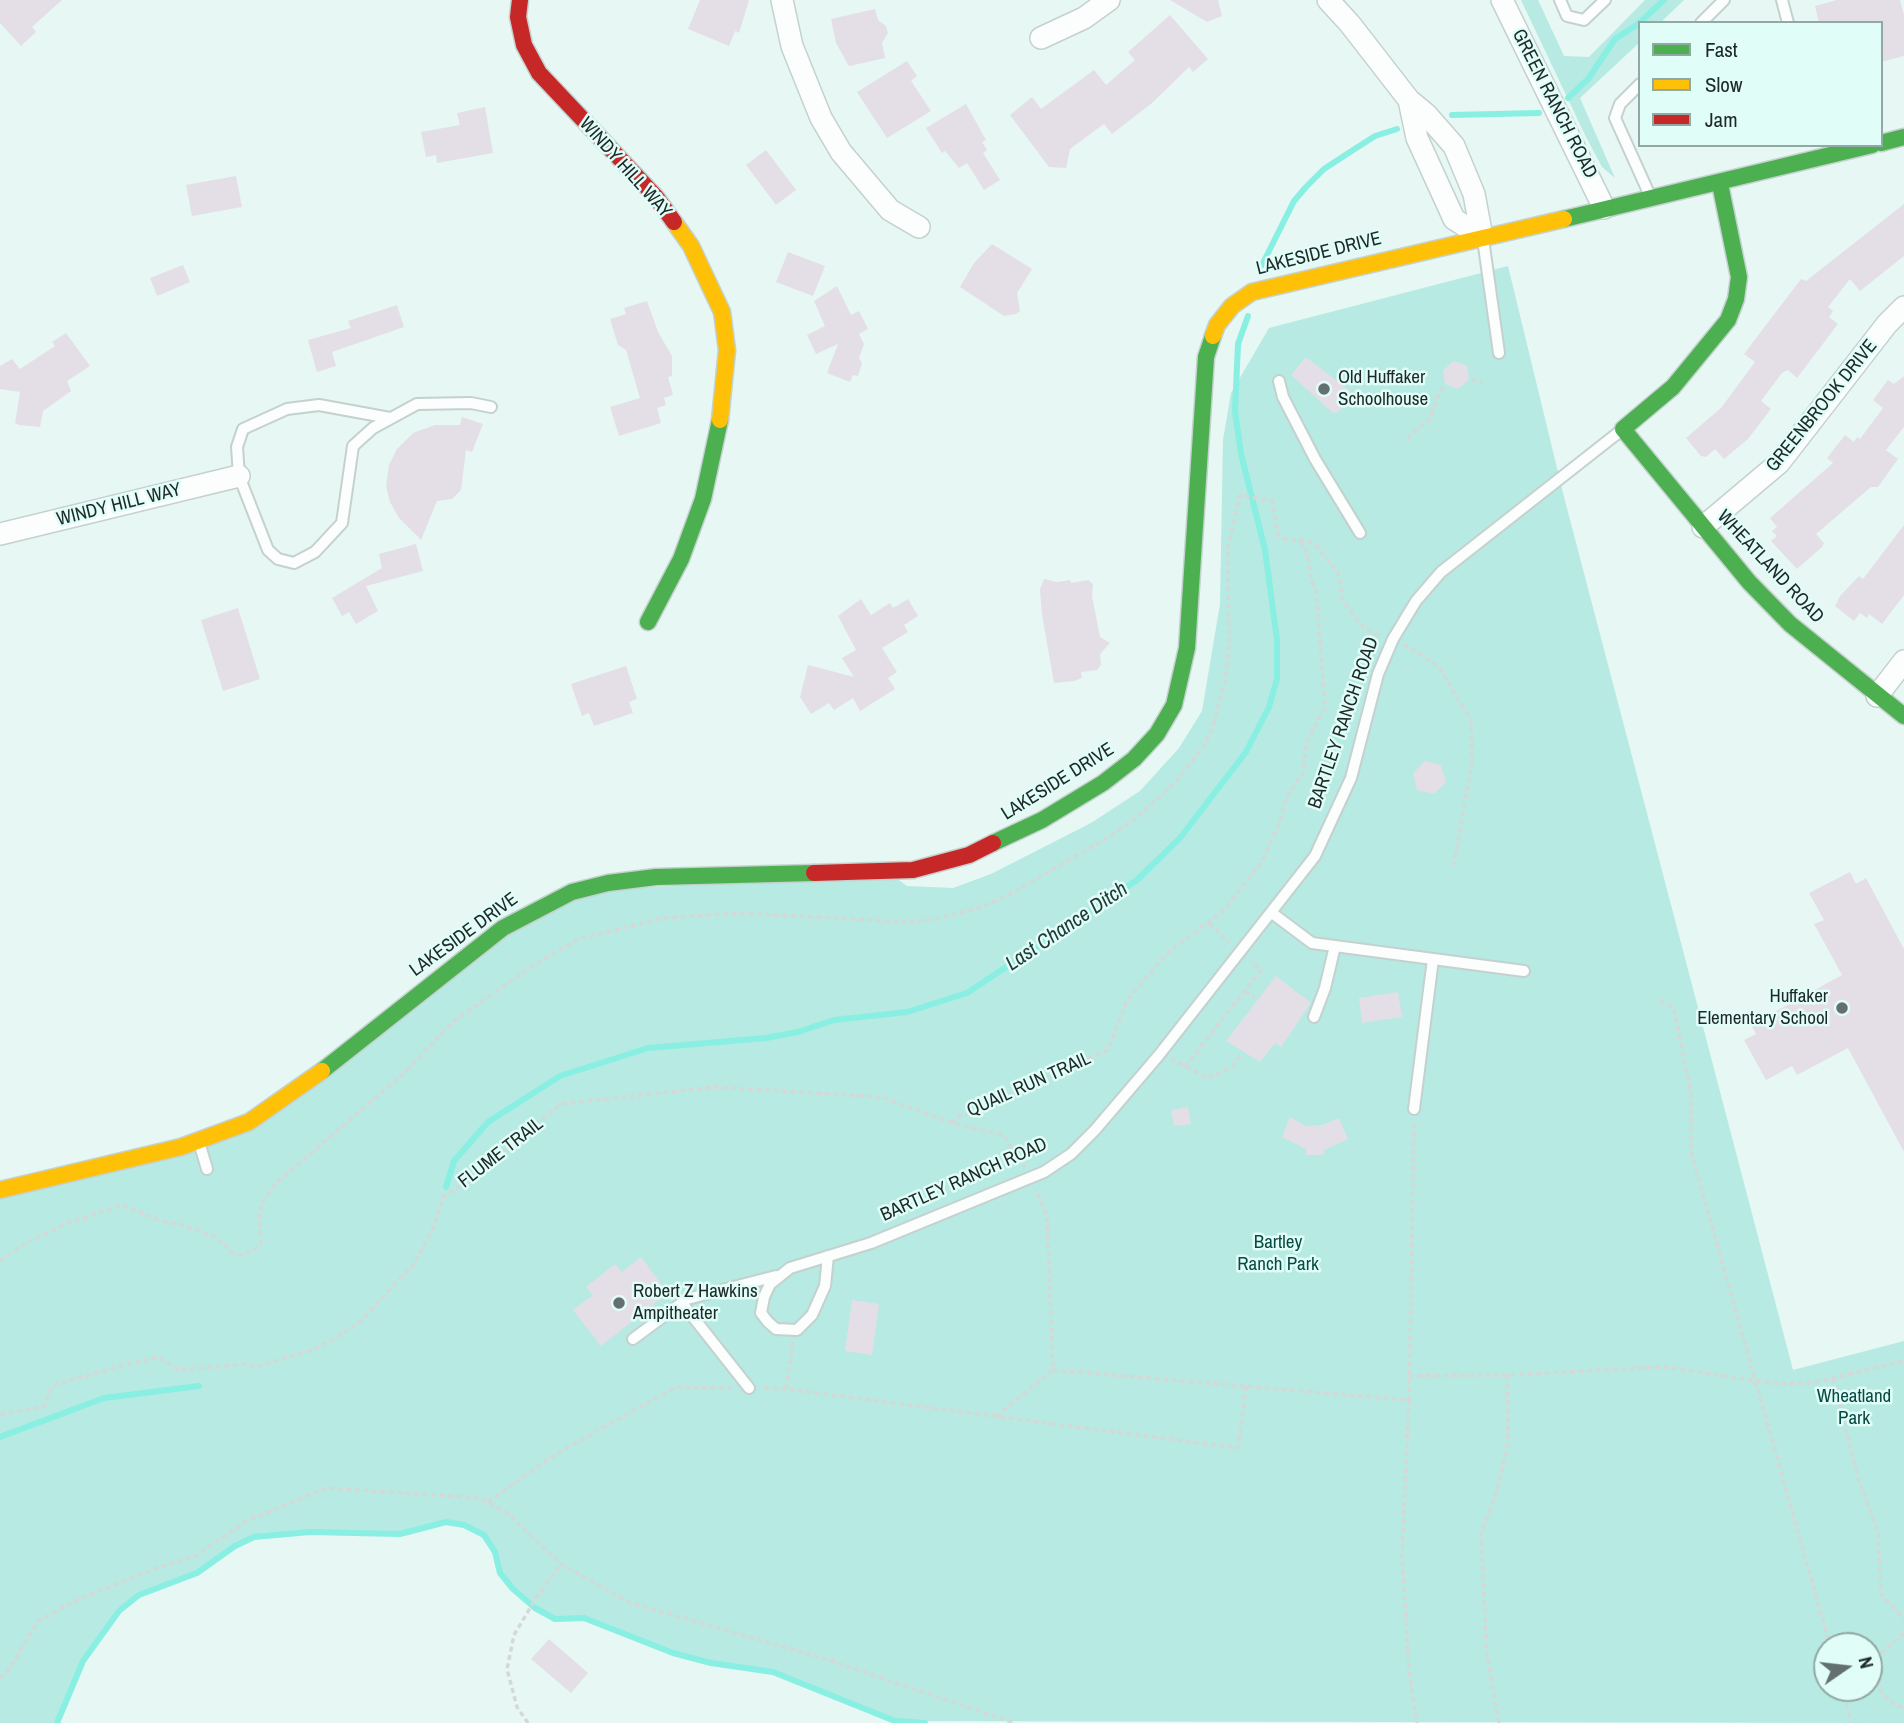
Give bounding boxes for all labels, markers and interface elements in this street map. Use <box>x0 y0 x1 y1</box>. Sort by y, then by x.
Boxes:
legend <box>1638 21 1883 147</box>
street label: GREEN RANCH ROAD <box>1507 26 1601 182</box>
text: Fast <box>1705 35 1738 64</box>
text: Slow <box>1705 70 1742 99</box>
text: Jam <box>1705 105 1738 134</box>
street label: WINDY HILL WAY <box>574 113 676 223</box>
street label: LAKESIDE DRIVE <box>1254 227 1384 281</box>
street label: GREENBROOK DRIVE <box>1762 335 1882 477</box>
place label: Old Huffaker Schoolhouse <box>1338 367 1428 411</box>
marker: Old Huffaker Schoolhouse <box>1316 381 1332 397</box>
street label: WINDY HILL WAY <box>54 479 184 531</box>
street label: WHEATLAND ROAD <box>1712 506 1828 628</box>
street label: BARTLEY RANCH ROAD <box>1304 634 1384 812</box>
street label: LAKESIDE DRIVE <box>998 738 1118 826</box>
water label: Last Chance Ditch <box>1001 877 1133 977</box>
street label: LAKESIDE DRIVE <box>405 888 523 982</box>
place label: Huffaker Elementary School <box>1697 986 1828 1030</box>
marker: Huffaker Elementary School <box>1834 1000 1850 1016</box>
street label: QUAIL RUN TRAIL <box>963 1047 1095 1123</box>
street label: FLUME TRAIL <box>454 1113 548 1193</box>
street label: BARTLEY RANCH ROAD <box>877 1133 1051 1227</box>
park label: Bartley Ranch Park <box>1237 1232 1319 1276</box>
place label: Robert Z Hawkins Ampitheater <box>633 1281 758 1325</box>
marker: Robert Z Hawkins Ampitheater <box>611 1295 627 1311</box>
park label: Wheatland Park <box>1817 1386 1891 1430</box>
north arrow <box>1813 1632 1883 1702</box>
text: N <box>1852 1654 1880 1671</box>

